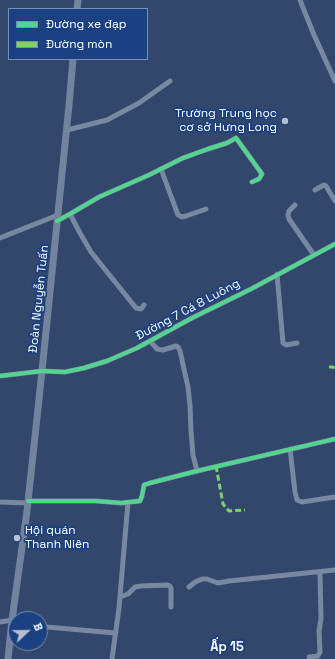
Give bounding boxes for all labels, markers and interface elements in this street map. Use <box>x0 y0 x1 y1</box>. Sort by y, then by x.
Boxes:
legend <box>8 8 148 60</box>
text: Đường xe đạp <box>46 16 127 32</box>
text: Đường mòn <box>46 36 112 52</box>
place label: Trường Trung học cơ sở Hưng Long <box>175 107 277 135</box>
marker: Trường Trung học cơ sở Hưng Long <box>280 116 290 126</box>
street label: Đoàn Nguyễn Tuấn <box>26 244 52 354</box>
street label: Đường 7 Cá 8 Luông <box>134 276 242 344</box>
place label: Hội quán Thanh Niên <box>25 524 89 552</box>
marker: Hội quán Thanh Niên <box>12 533 22 543</box>
north arrow <box>8 611 48 651</box>
text: B <box>30 621 46 633</box>
district label: Ấp 15 <box>210 639 244 655</box>

